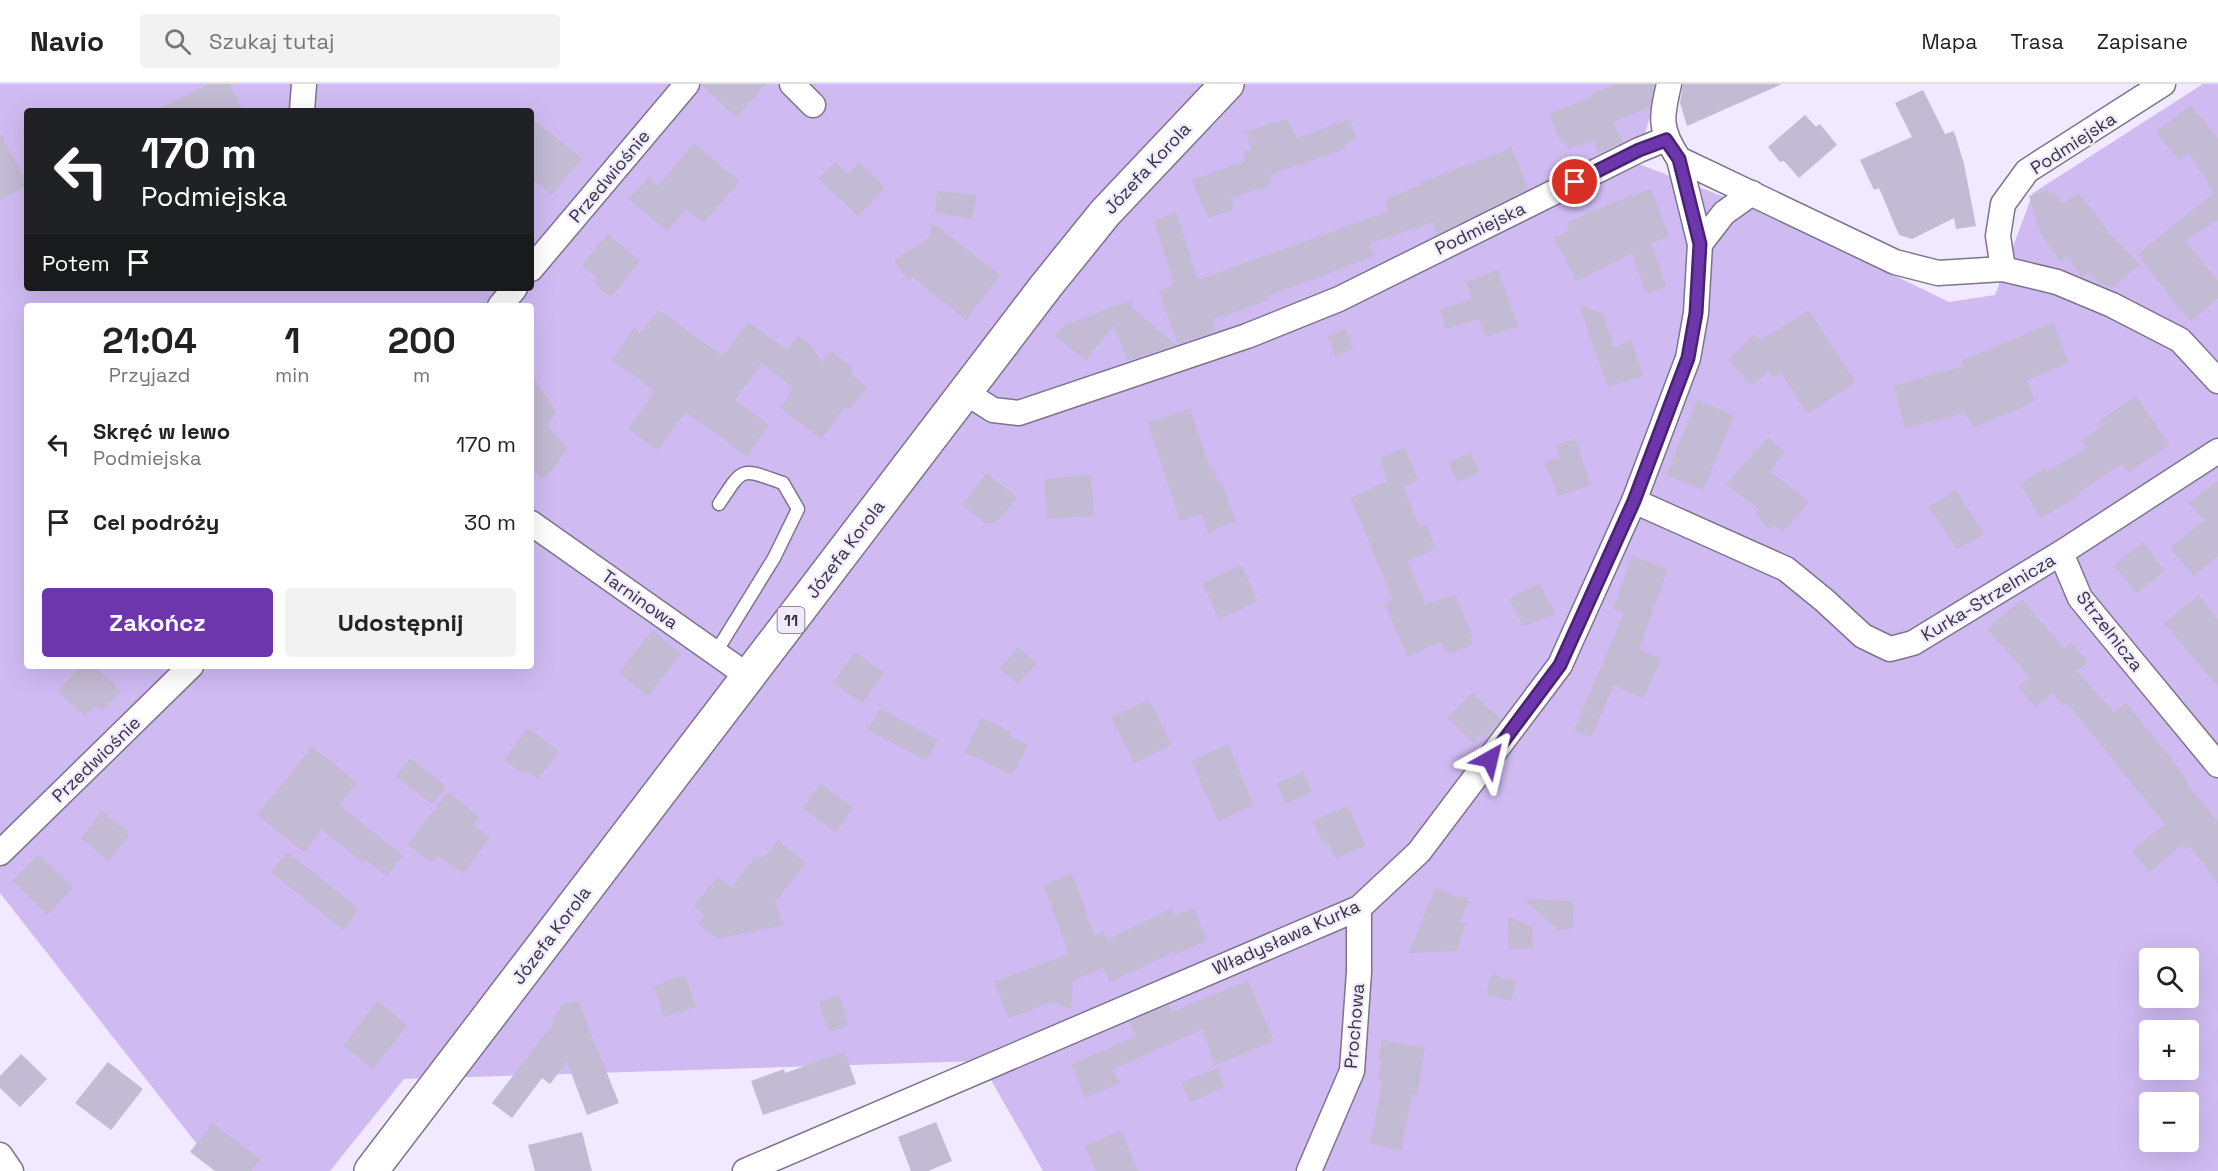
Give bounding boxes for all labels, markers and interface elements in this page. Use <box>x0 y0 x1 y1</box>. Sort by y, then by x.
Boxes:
search box <box>140 14 560 68</box>
text: Navio <box>30 23 104 59</box>
icon: search <box>161 25 194 58</box>
text: Szukaj tutaj <box>209 27 335 55</box>
text: Mapa <box>1922 28 1977 55</box>
text: Trasa <box>2010 28 2064 55</box>
text: Zapisane <box>2097 28 2188 55</box>
street label: Podmiejska <box>2026 107 2120 179</box>
street label: Józefa Korola <box>1099 117 1195 219</box>
street label: Przedwiośnie <box>563 125 655 227</box>
text: 170 m <box>141 127 257 180</box>
icon: left <box>42 132 120 210</box>
pin <box>1549 156 1600 207</box>
icon: arrive <box>1558 165 1591 198</box>
text: Podmiejska <box>141 179 287 214</box>
street label: Podmiejska <box>1431 196 1529 260</box>
icon: arrive <box>122 246 155 279</box>
text: Potem <box>42 249 110 277</box>
text: 21:04 <box>102 318 197 364</box>
text: 1 <box>284 318 300 364</box>
text: 200 <box>388 318 456 364</box>
text: Przyjazd <box>109 362 190 388</box>
text: min <box>275 362 309 388</box>
text: m <box>413 362 430 388</box>
text: Skręć w lewo <box>93 417 230 445</box>
icon: left <box>42 428 75 461</box>
text: 170 m <box>456 430 516 458</box>
text: Podmiejska <box>93 445 201 471</box>
street label: Józefa Korola <box>801 495 889 603</box>
icon: arrive <box>42 506 75 539</box>
text: Cel podróży <box>93 508 219 536</box>
text: 30 m <box>464 508 516 536</box>
street label: Kurka-Strzelnicza <box>1917 548 2059 646</box>
street label: Tarninowa <box>597 564 683 634</box>
street label: Strzelnicza <box>2071 586 2149 676</box>
button: Zakończ <box>42 588 273 657</box>
button: Udostępnij <box>285 588 516 657</box>
road number: 11 <box>778 607 804 633</box>
street label: Przedwiośnie <box>47 711 145 807</box>
position arrow <box>1458 727 1522 791</box>
street label: Józefa Korola <box>507 881 595 989</box>
street label: Władysława Kurka <box>1209 894 1363 980</box>
map controls <box>2139 948 2199 1152</box>
button: search <box>2139 948 2199 1008</box>
street label: Prochowa <box>1339 982 1369 1070</box>
button: + <box>2139 1020 2199 1080</box>
button: − <box>2139 1092 2199 1152</box>

